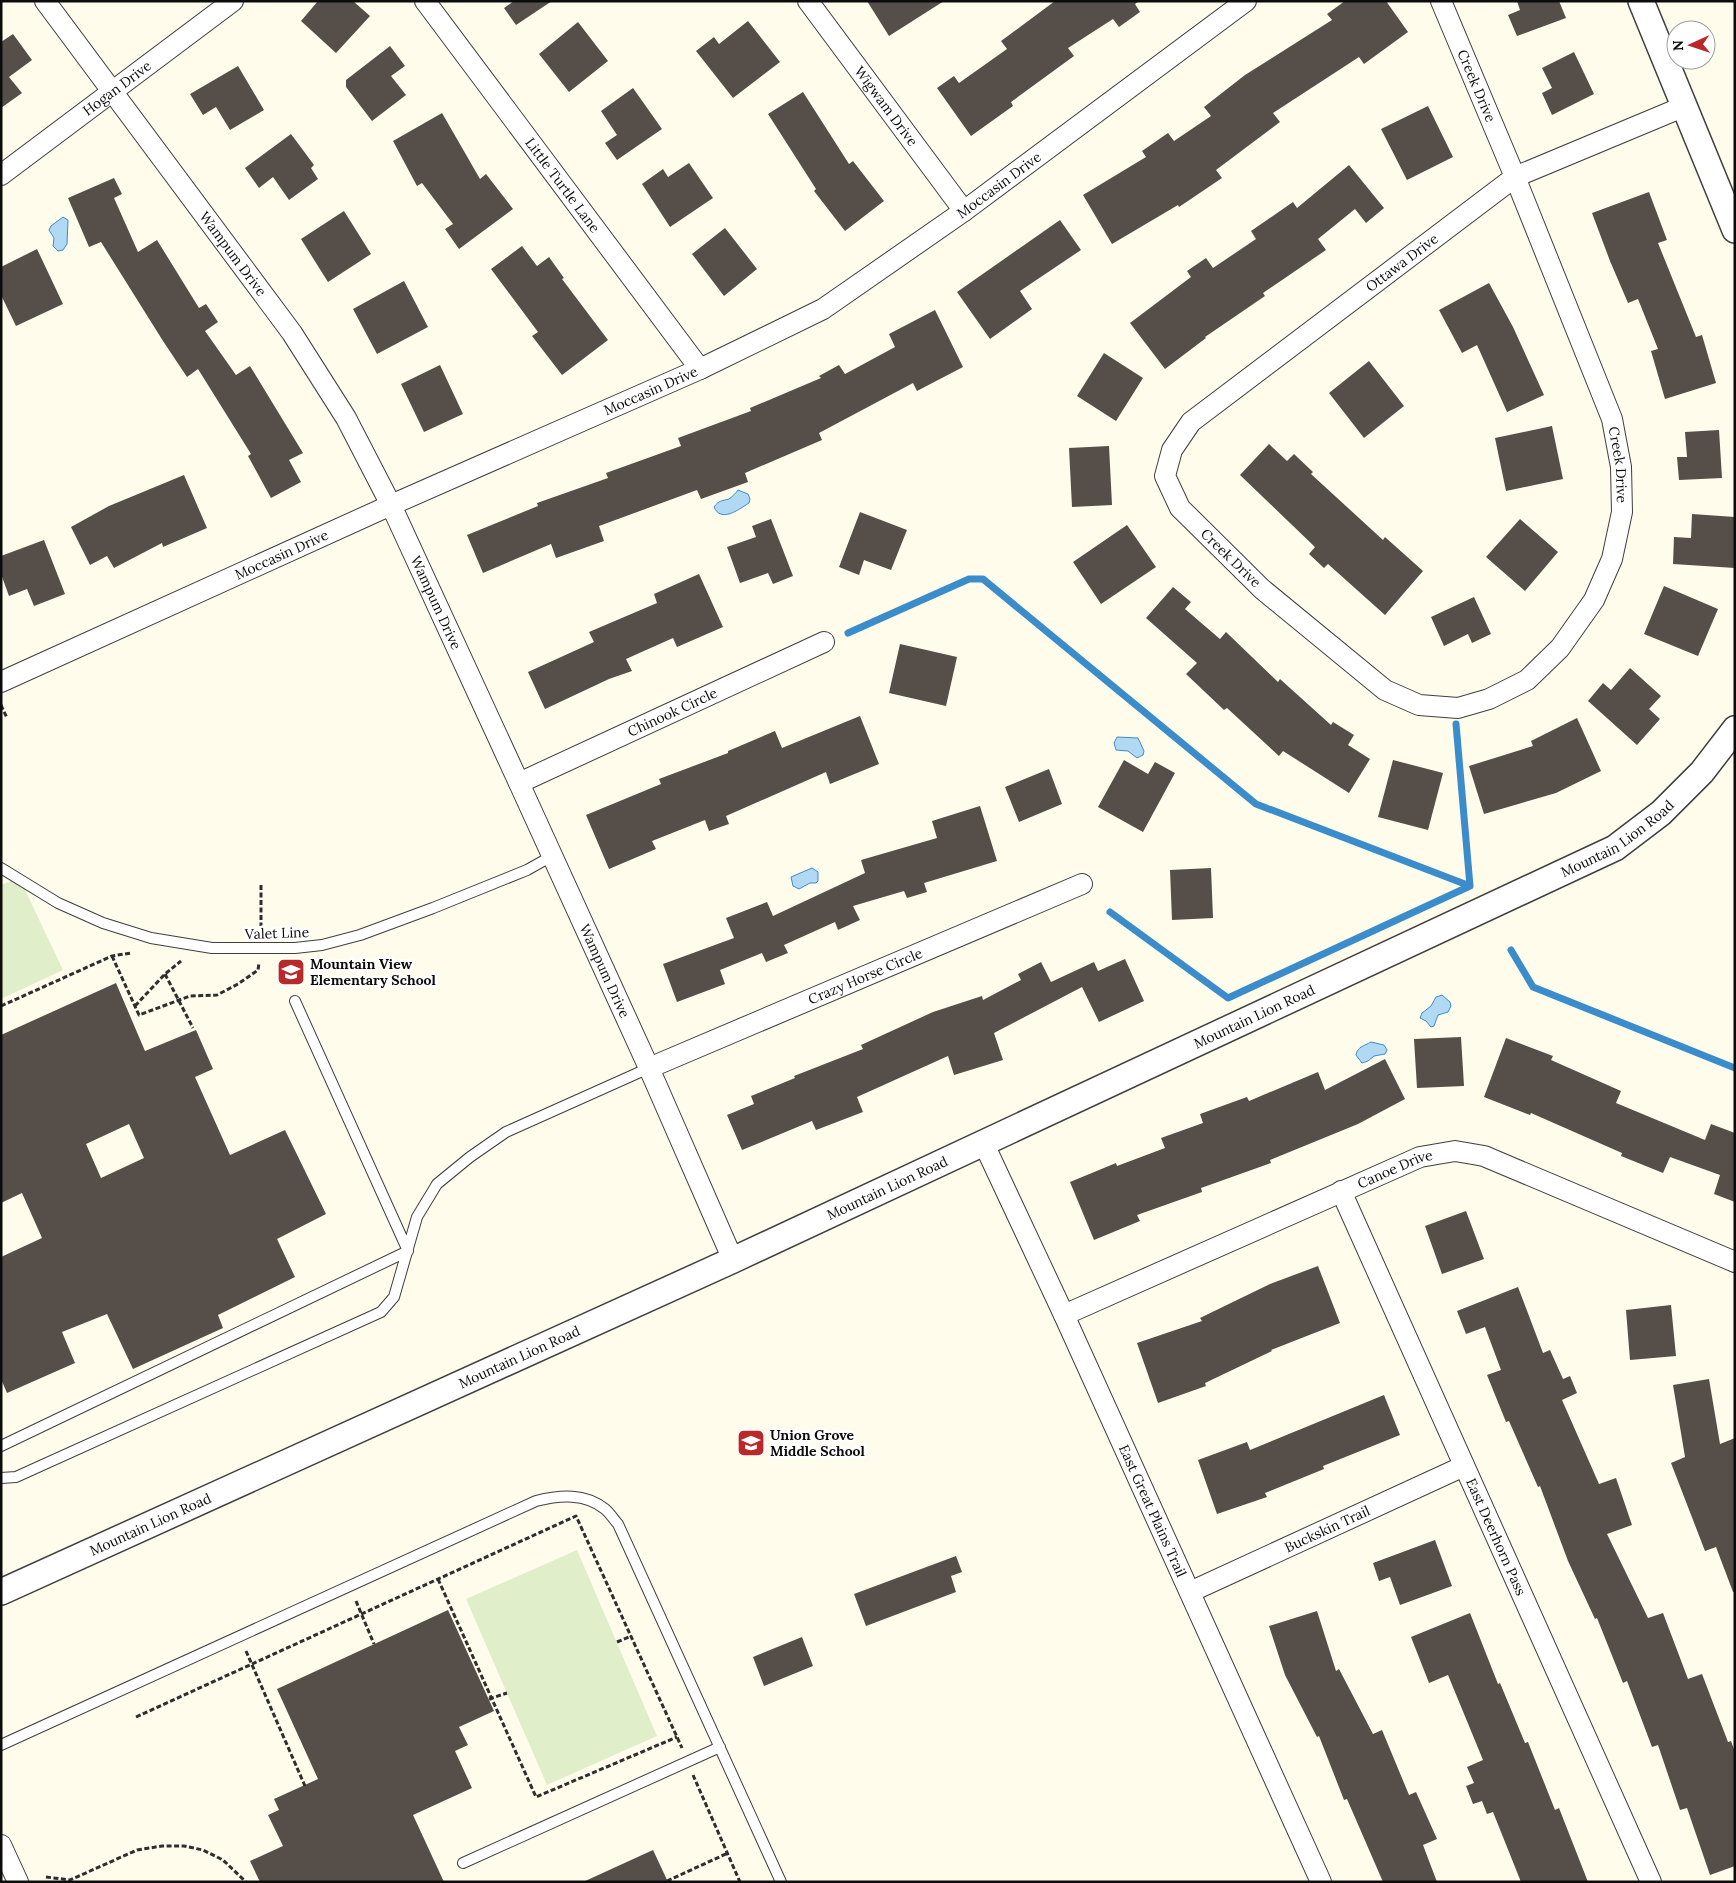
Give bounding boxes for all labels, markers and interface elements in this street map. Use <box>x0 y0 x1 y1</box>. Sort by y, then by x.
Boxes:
north arrow <box>1666 20 1716 70</box>
text: N <box>1669 40 1687 52</box>
street label: Creek Drive <box>1453 47 1500 125</box>
street label: Hogan Drive <box>79 56 155 120</box>
street label: Wigwam Drive <box>851 63 922 150</box>
street label: Little Turtle Lane <box>521 134 604 237</box>
street label: Moccasin Drive <box>953 147 1045 222</box>
street label: Wampum Drive <box>196 208 271 300</box>
street label: Ottawa Drive <box>1362 229 1442 296</box>
street label: Moccasin Drive <box>601 362 701 419</box>
street label: Creek Drive <box>1605 425 1631 504</box>
street label: Creek Drive <box>1197 525 1265 592</box>
street label: Moccasin Drive <box>232 526 331 584</box>
street label: Wampum Drive <box>407 553 465 653</box>
street label: Chinook Circle <box>625 683 720 741</box>
street label: Mountain Lion Road <box>1558 796 1678 881</box>
street label: Wampum Drive <box>576 921 634 1021</box>
street label: Valet Line <box>243 923 310 943</box>
street label: Crazy Horse Circle <box>805 944 926 1008</box>
place label: Mountain View Elementary School <box>310 955 436 989</box>
school or university icon: Mountain View Elementary School <box>276 957 306 987</box>
street label: Mountain Lion Road <box>1191 981 1318 1053</box>
street label: Canoe Drive <box>1355 1146 1434 1193</box>
street label: Mountain Lion Road <box>824 1152 951 1224</box>
street label: Mountain Lion Road <box>456 1322 583 1392</box>
place label: Union Grove Middle School <box>770 1426 865 1460</box>
school or university icon: Union Grove Middle School <box>736 1428 766 1458</box>
street label: East Great Plains Trail <box>1115 1442 1191 1580</box>
street label: East Deerhorn Pass <box>1462 1475 1530 1598</box>
street label: Mountain Lion Road <box>87 1489 214 1560</box>
street label: Buckskin Trail <box>1282 1501 1373 1556</box>

